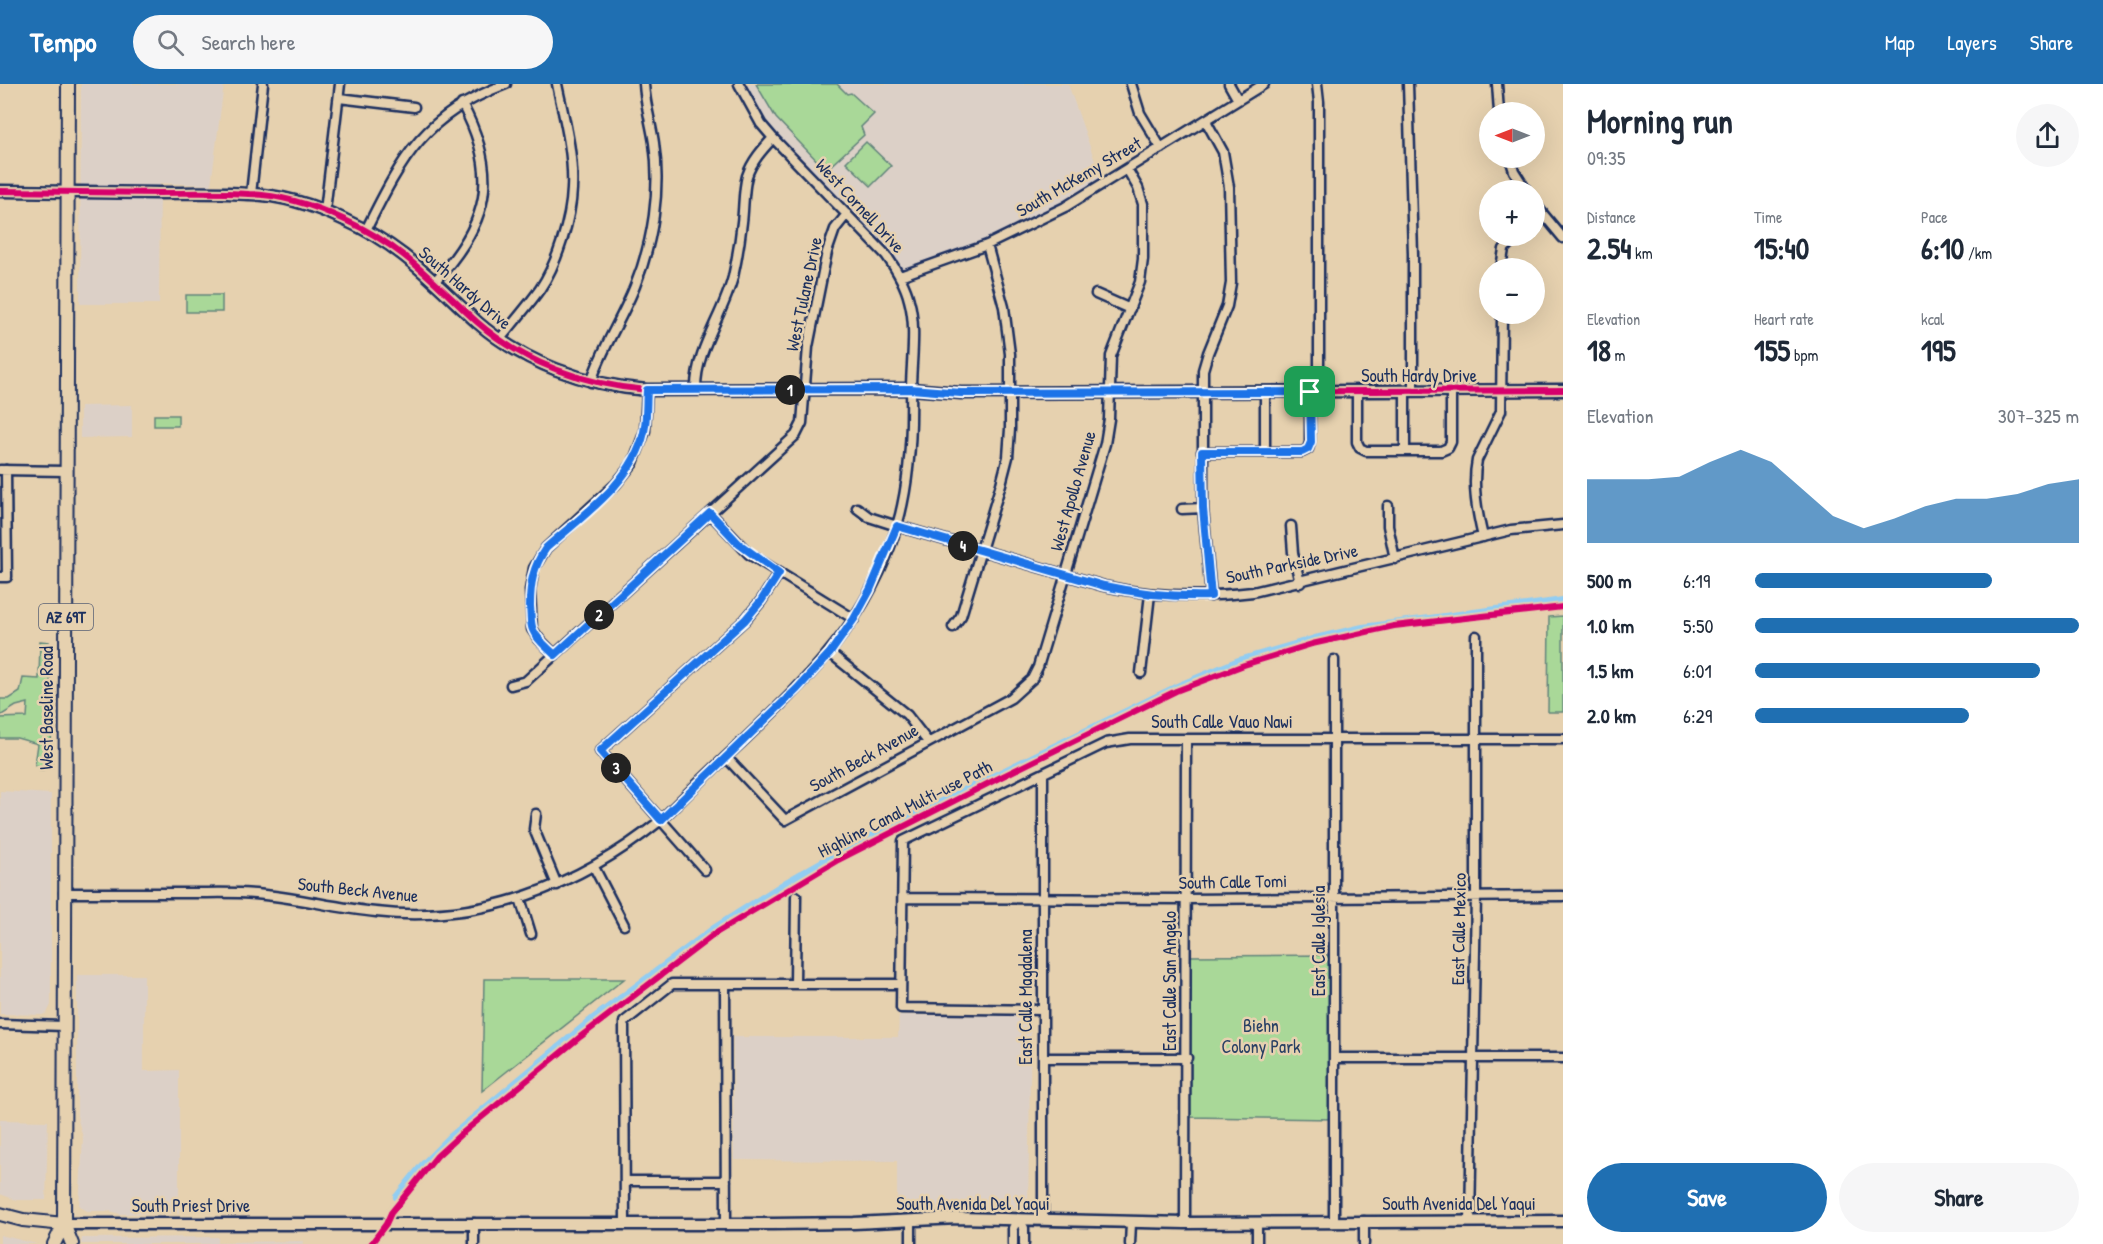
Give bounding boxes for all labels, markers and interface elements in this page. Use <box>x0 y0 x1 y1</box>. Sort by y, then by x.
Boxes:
search box <box>133 15 553 69</box>
text: Tempo <box>30 23 97 61</box>
icon: search <box>154 26 187 59</box>
text: Search here <box>202 27 296 57</box>
text: Map <box>1885 28 1914 57</box>
text: Layers <box>1947 28 1997 57</box>
text: Share <box>2030 28 2073 57</box>
text: Morning run <box>1587 99 1733 143</box>
north arrow <box>1479 102 1545 168</box>
map controls <box>1479 102 1545 324</box>
button: share <box>2016 104 2079 167</box>
street label: South McKemy Street <box>1012 130 1147 223</box>
text: 09:35 <box>1587 144 1625 171</box>
street label: West Cornell Drive <box>810 153 911 258</box>
button: + <box>1479 180 1545 246</box>
text: Distance <box>1587 206 1636 228</box>
text: Time <box>1754 206 1782 228</box>
text: Pace <box>1921 206 1948 228</box>
text: 2.54 <box>1587 228 1631 268</box>
text: 15:40 <box>1754 228 1809 268</box>
text: 6:10 <box>1921 228 1964 268</box>
street label: West Tulane Drive <box>779 234 828 353</box>
street label: South Hardy Drive <box>413 240 517 335</box>
text: km <box>1631 242 1653 264</box>
text: /km <box>1964 242 1992 264</box>
button: − <box>1479 258 1545 324</box>
text: Elevation <box>1587 308 1640 330</box>
text: Heart rate <box>1754 308 1814 330</box>
text: kcal <box>1921 308 1944 330</box>
text: 18 <box>1587 330 1611 370</box>
text: 155 <box>1754 330 1790 370</box>
text: 195 <box>1921 330 1956 370</box>
text: m <box>1611 344 1625 366</box>
text: bpm <box>1790 344 1818 366</box>
street label: South Hardy Drive <box>1361 363 1477 388</box>
pin <box>1284 366 1335 417</box>
pin: 1 <box>775 375 805 405</box>
icon: arrive <box>1293 375 1326 408</box>
text: 1 <box>787 379 793 401</box>
text: Elevation <box>1587 402 1653 429</box>
text: 307–325 m <box>1998 402 2079 429</box>
street label: West Apollo Avenue <box>1043 428 1102 554</box>
pin: 4 <box>948 531 978 561</box>
text: 4 <box>960 535 966 557</box>
street label: South Parkside Drive <box>1224 537 1360 590</box>
text: 500 m <box>1587 567 1632 594</box>
text: 6:19 <box>1683 567 1710 594</box>
pin: 2 <box>584 600 614 630</box>
road number: AZ 69T <box>39 604 93 630</box>
text: 2 <box>595 604 603 626</box>
text: 1.0 km <box>1587 612 1634 639</box>
text: 5:50 <box>1683 612 1714 639</box>
street label: West Baseline Road <box>34 646 59 770</box>
text: 1.5 km <box>1587 657 1634 684</box>
text: 6:01 <box>1683 657 1712 684</box>
text: 2.0 km <box>1587 702 1636 729</box>
text: 6:29 <box>1683 702 1712 729</box>
street label: South Calle Vauo Nawi <box>1151 709 1293 734</box>
street label: South Beck Avenue <box>805 717 923 798</box>
pin: 3 <box>601 753 631 783</box>
street label: Highline Canal Multi-use Path <box>813 754 997 863</box>
text: 3 <box>612 757 620 779</box>
street label: South Calle Tomi <box>1179 868 1287 895</box>
street label: South Beck Avenue <box>297 871 420 908</box>
street label: East Calle Mexico <box>1445 873 1472 985</box>
street label: East Calle Iglesia <box>1306 886 1331 996</box>
street label: East Calle San Angelo <box>1157 911 1182 1051</box>
street label: East Calle Magdalena <box>1013 929 1038 1065</box>
park label: Biehn Colony Park <box>1221 1013 1301 1059</box>
button: Save <box>1587 1163 1827 1232</box>
button: Share <box>1839 1163 2079 1232</box>
street label: South Avenida Del Yaqui <box>896 1191 1050 1216</box>
street label: South Avenida Del Yaqui <box>1382 1191 1536 1216</box>
street label: South Priest Drive <box>132 1193 250 1218</box>

